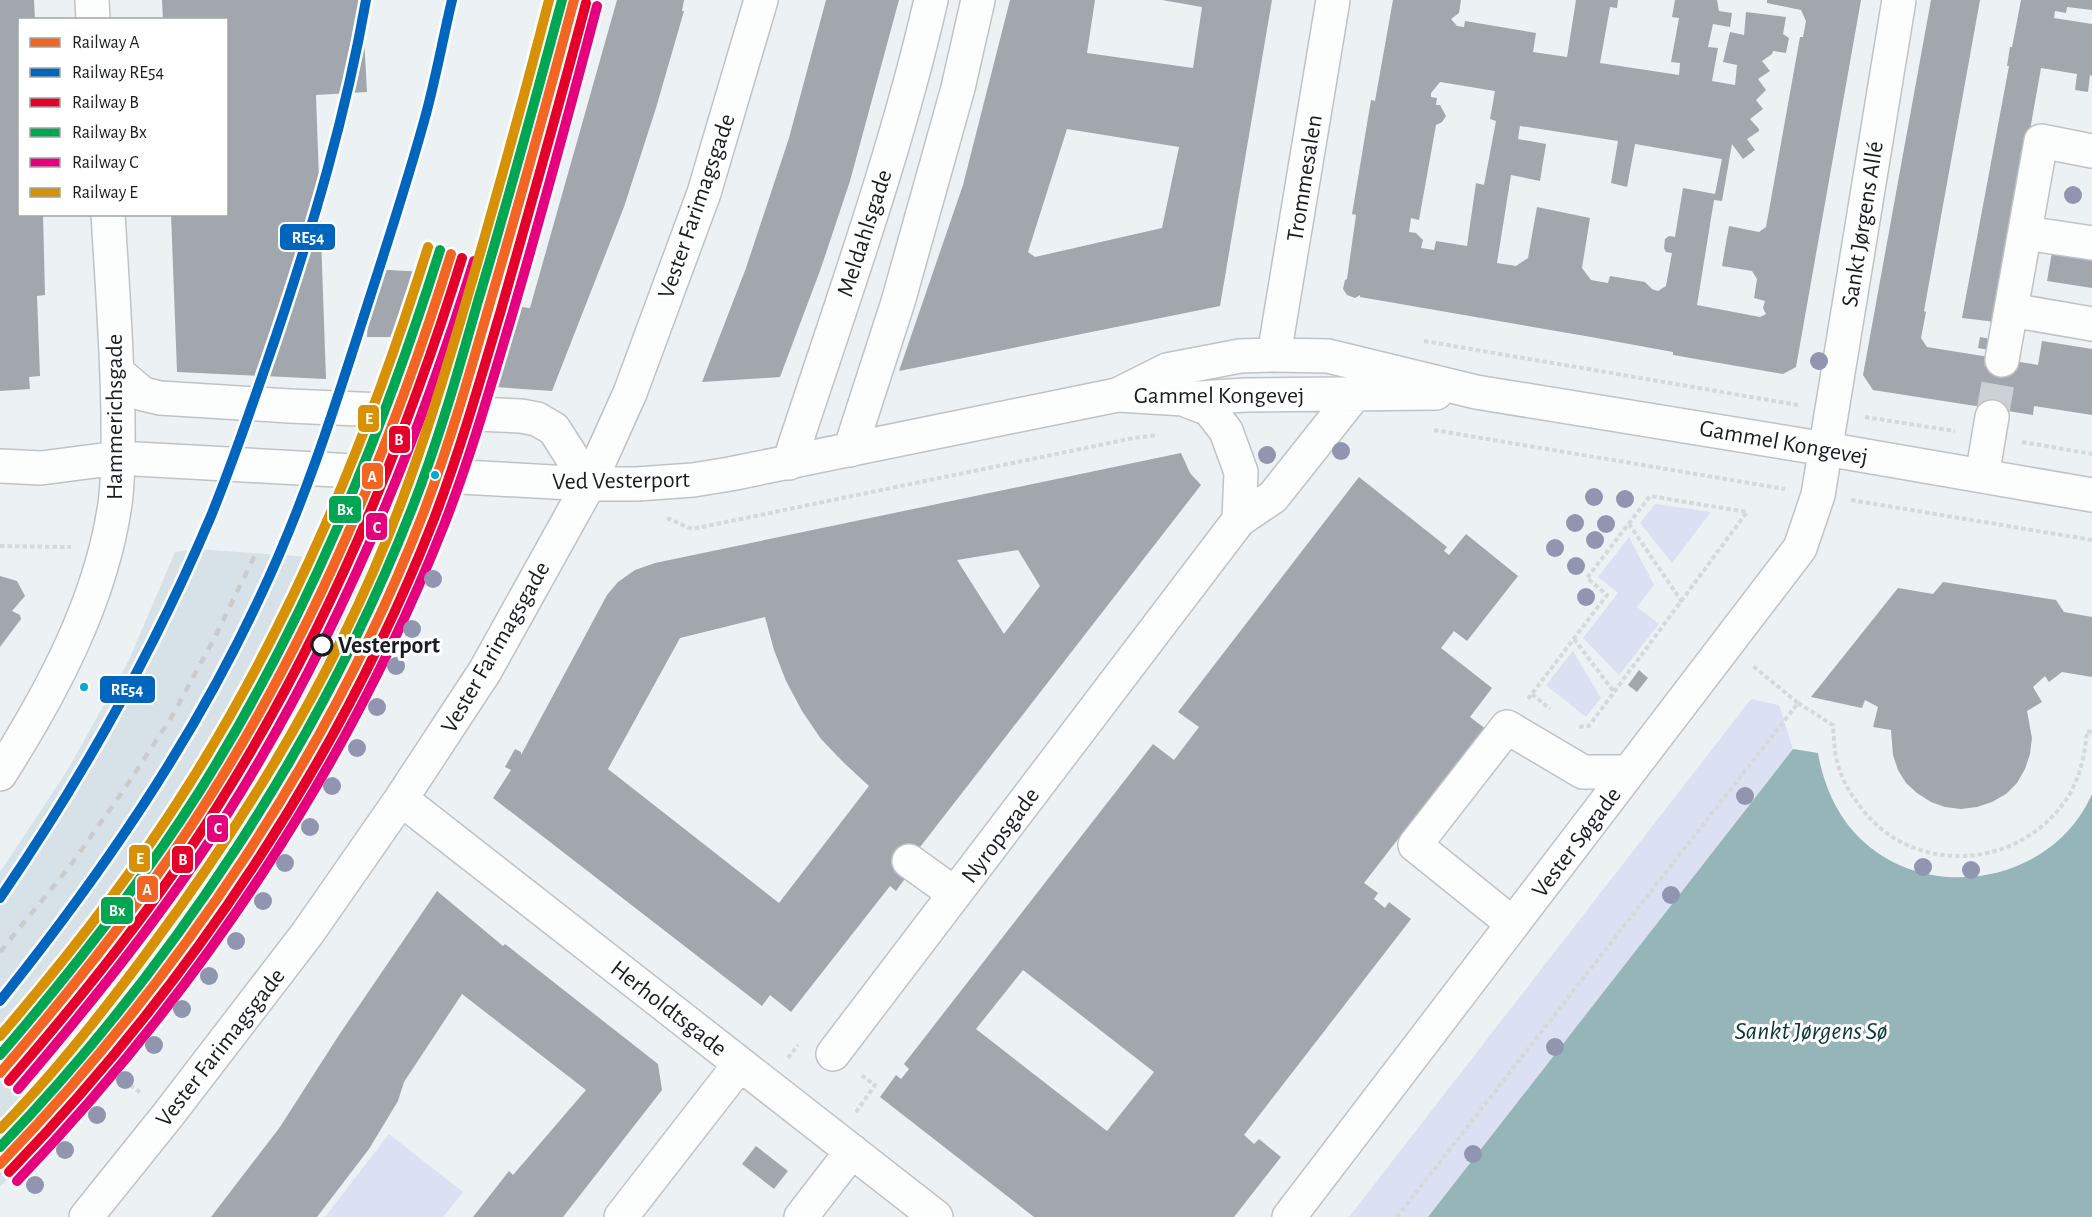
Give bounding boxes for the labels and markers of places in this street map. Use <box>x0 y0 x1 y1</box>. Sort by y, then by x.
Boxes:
unlabelled marker <box>429 469 441 481</box>
marker: Vesterport <box>311 634 333 656</box>
place label: Vesterport <box>338 634 440 658</box>
unlabelled marker <box>78 681 90 693</box>

